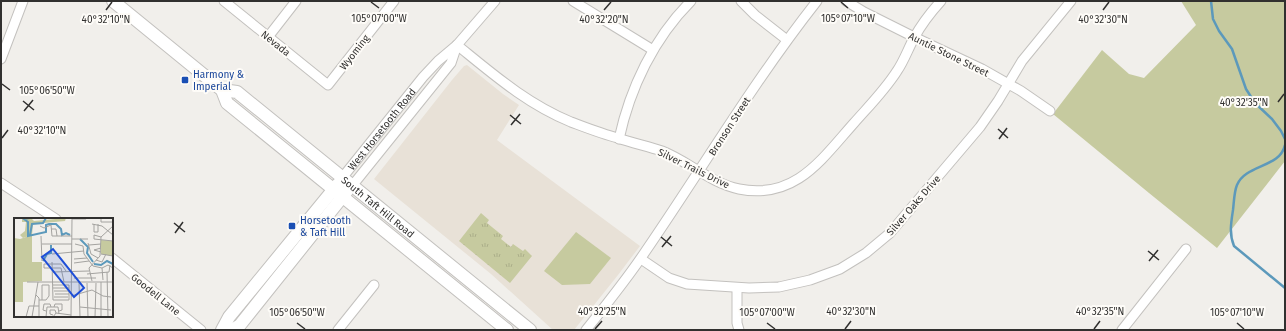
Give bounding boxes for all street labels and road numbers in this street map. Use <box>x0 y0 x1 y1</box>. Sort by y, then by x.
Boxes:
street label: Nevada <box>258 28 292 59</box>
street label: Auntie Stone Street <box>906 30 991 80</box>
street label: Wyoming <box>337 32 373 73</box>
street label: West Horsetooth Road <box>346 86 419 173</box>
street label: Bronson Street <box>706 95 753 158</box>
street label: Silver Trails Drive <box>656 146 731 191</box>
street label: Silver Oaks Drive <box>884 173 943 238</box>
street label: South Taft Hill Road <box>339 174 416 241</box>
street label: Goodell Lane <box>128 271 182 318</box>

